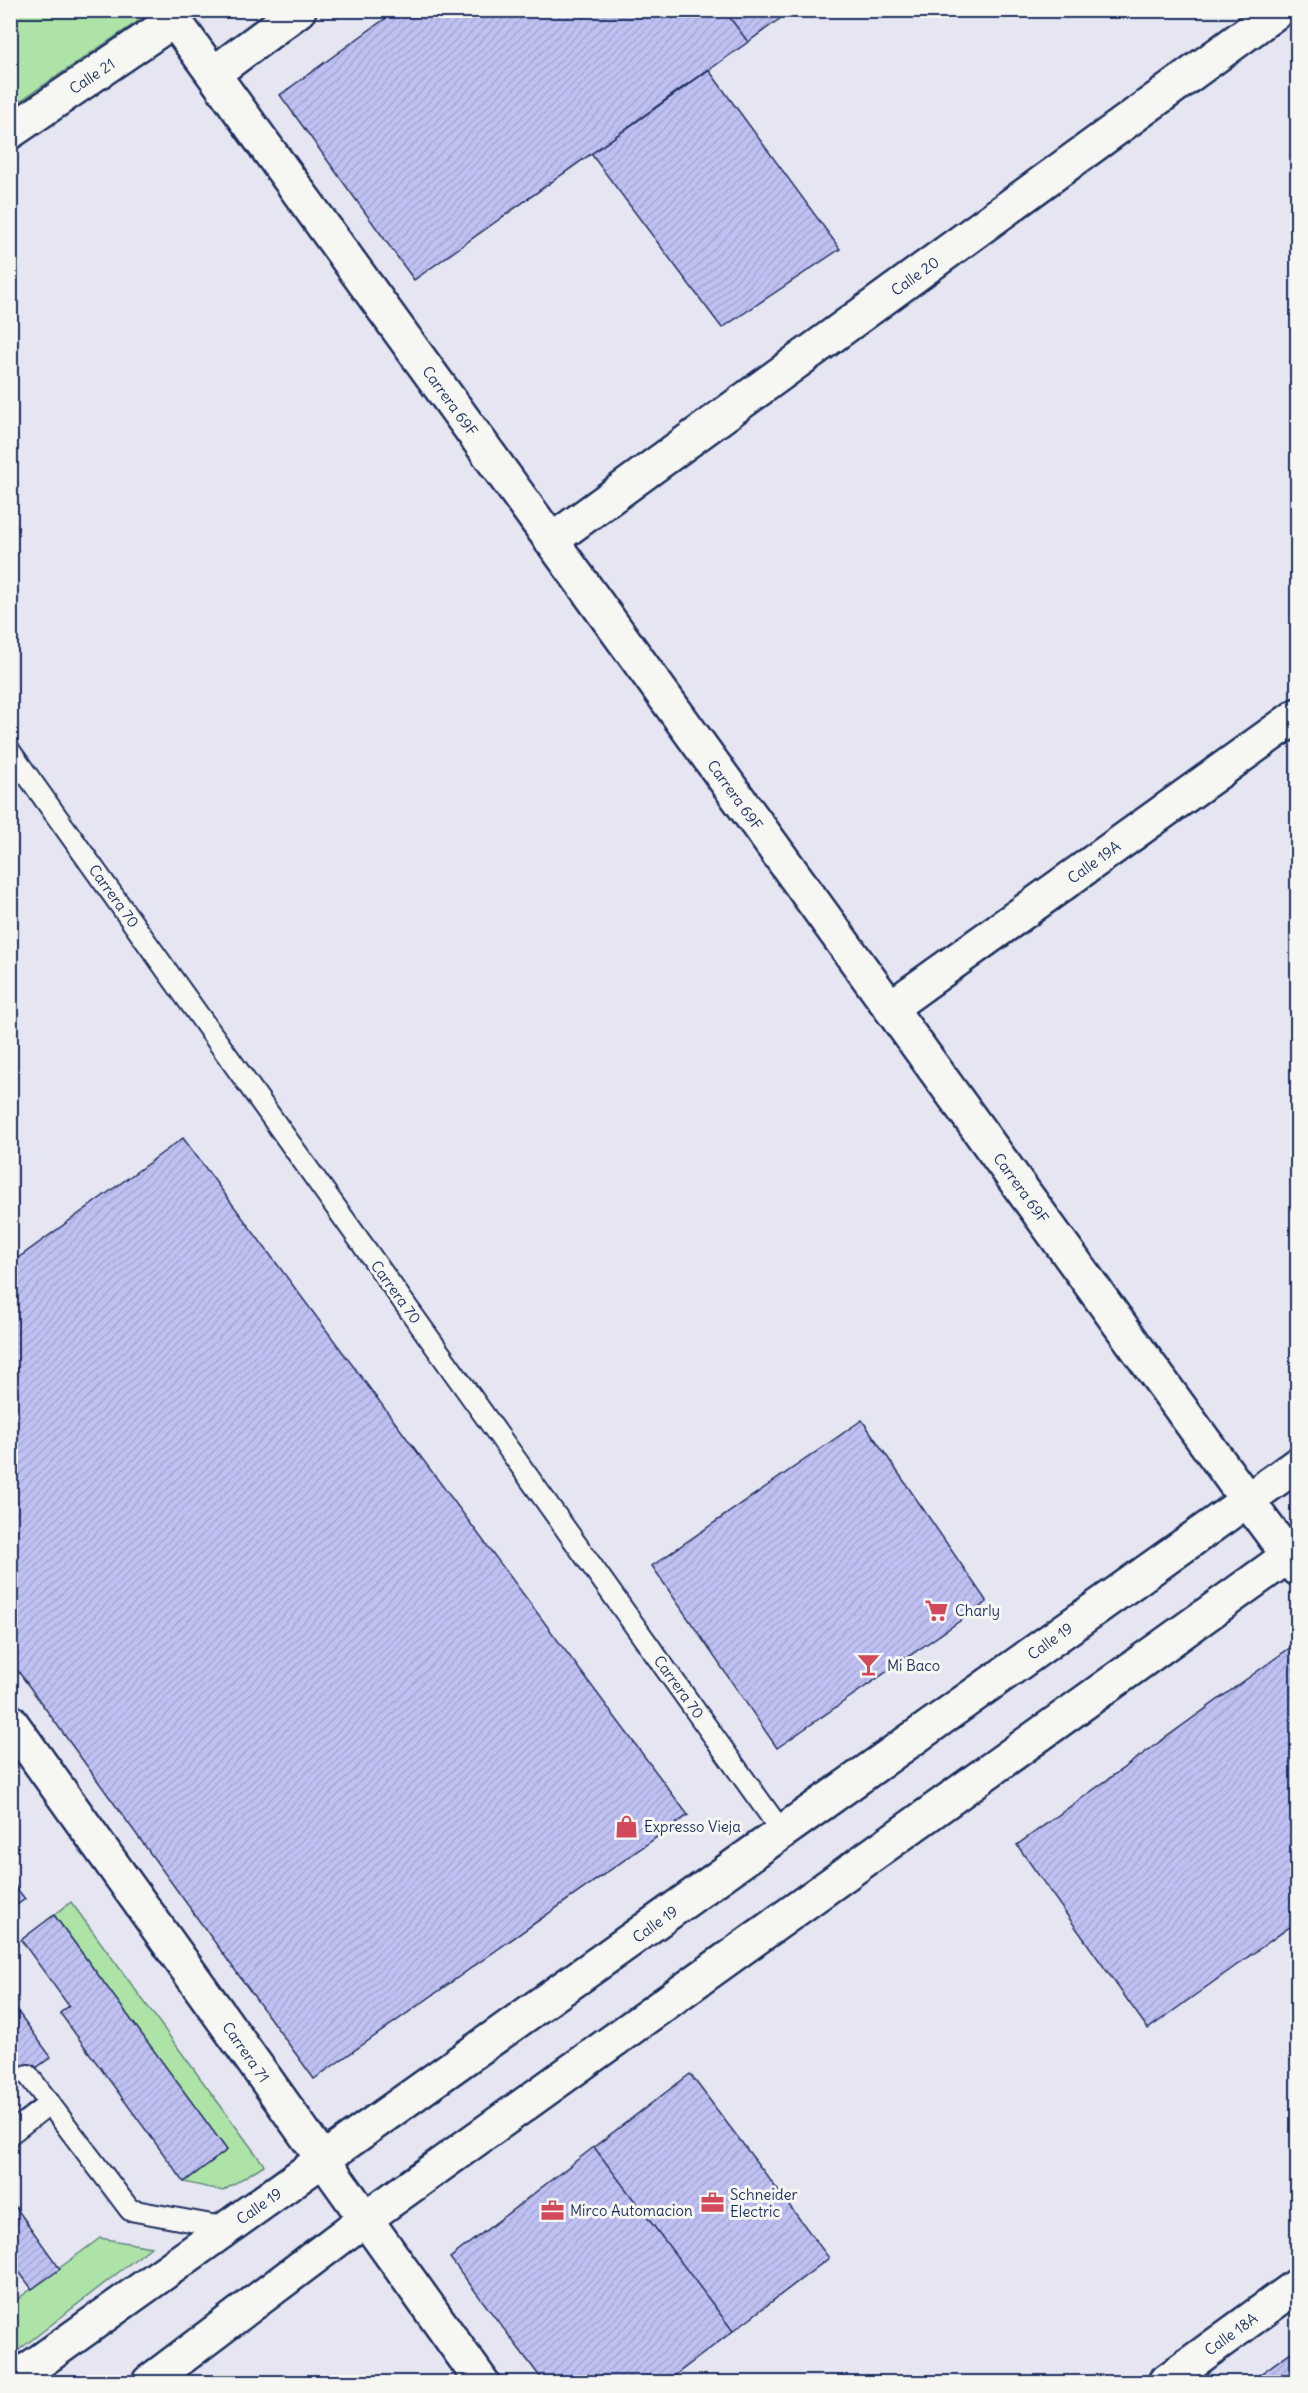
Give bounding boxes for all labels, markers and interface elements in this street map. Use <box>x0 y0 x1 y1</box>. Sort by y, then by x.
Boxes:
street label: Calle 21 <box>66 54 118 98</box>
street label: Calle 20 <box>887 252 943 300</box>
street label: Carrera 69F <box>418 362 482 440</box>
street label: Carrera 69F <box>703 756 767 834</box>
street label: Calle 19A <box>1064 836 1125 888</box>
street label: Carrera 70 <box>85 861 143 931</box>
street label: Carrera 69F <box>989 1149 1053 1227</box>
street label: Carrera 70 <box>367 1257 425 1327</box>
supermarket icon: Charly <box>924 1597 950 1623</box>
place label: Charly <box>955 1601 1000 1620</box>
street label: Calle 19 <box>1024 1618 1076 1664</box>
street label: Carrera 70 <box>650 1652 708 1722</box>
bar icon: Mi Baco <box>856 1652 882 1678</box>
place label: Mi Baco <box>887 1656 940 1675</box>
shop icon: Expresso Vieja <box>613 1813 639 1839</box>
place label: Expresso Vieja <box>644 1817 741 1836</box>
street label: Calle 19 <box>629 1901 681 1947</box>
street label: Carrera 71 <box>218 2018 274 2086</box>
street label: Calle 19 <box>233 2184 285 2228</box>
place label: Schneider Electric <box>730 2185 798 2221</box>
office icon: Schneider Electric <box>699 2190 725 2216</box>
office icon: Mirco Automacion <box>539 2197 565 2223</box>
place label: Mirco Automacion <box>570 2201 693 2220</box>
street label: Calle 18A <box>1201 2308 1262 2360</box>

